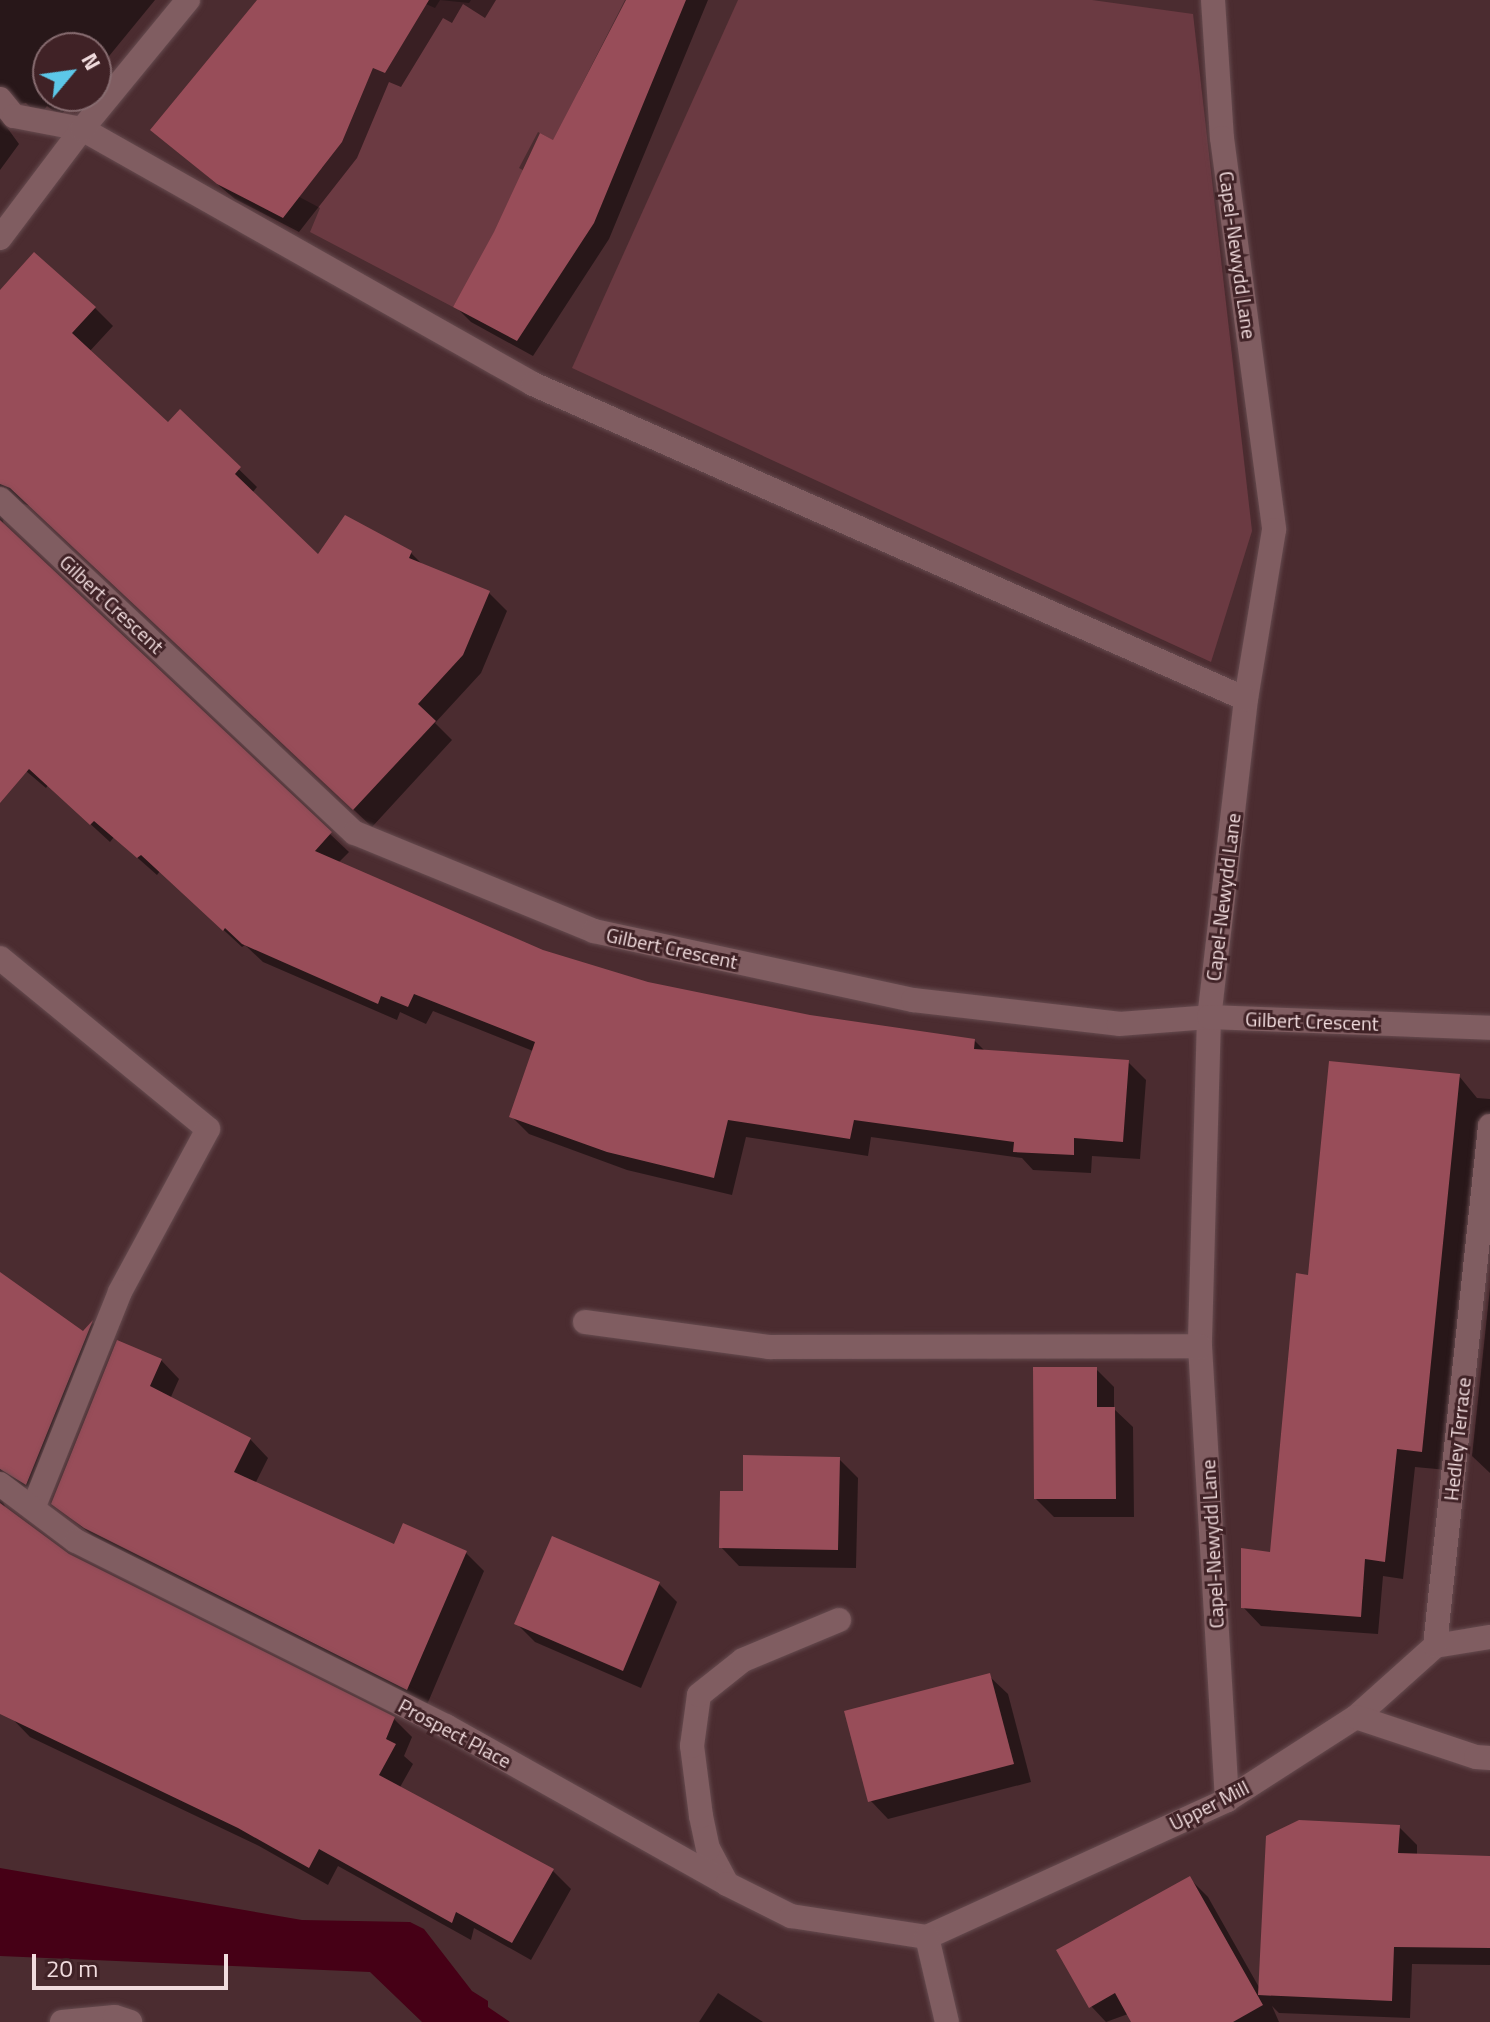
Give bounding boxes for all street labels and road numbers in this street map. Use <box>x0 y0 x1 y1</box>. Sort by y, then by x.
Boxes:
street label: Capel-Newydd Lane <box>1214 170 1262 340</box>
street label: Gilbert Crescent <box>55 550 169 658</box>
street label: Capel-Newydd Lane <box>1201 812 1245 982</box>
street label: Gilbert Crescent <box>604 922 740 974</box>
street label: Gilbert Crescent <box>1245 1007 1379 1035</box>
street label: Hedley Terrace <box>1439 1376 1475 1502</box>
street label: Capel-Newydd Lane <box>1196 1459 1228 1629</box>
street label: Prospect Place <box>394 1693 516 1773</box>
street label: Upper Mill <box>1165 1775 1253 1835</box>

